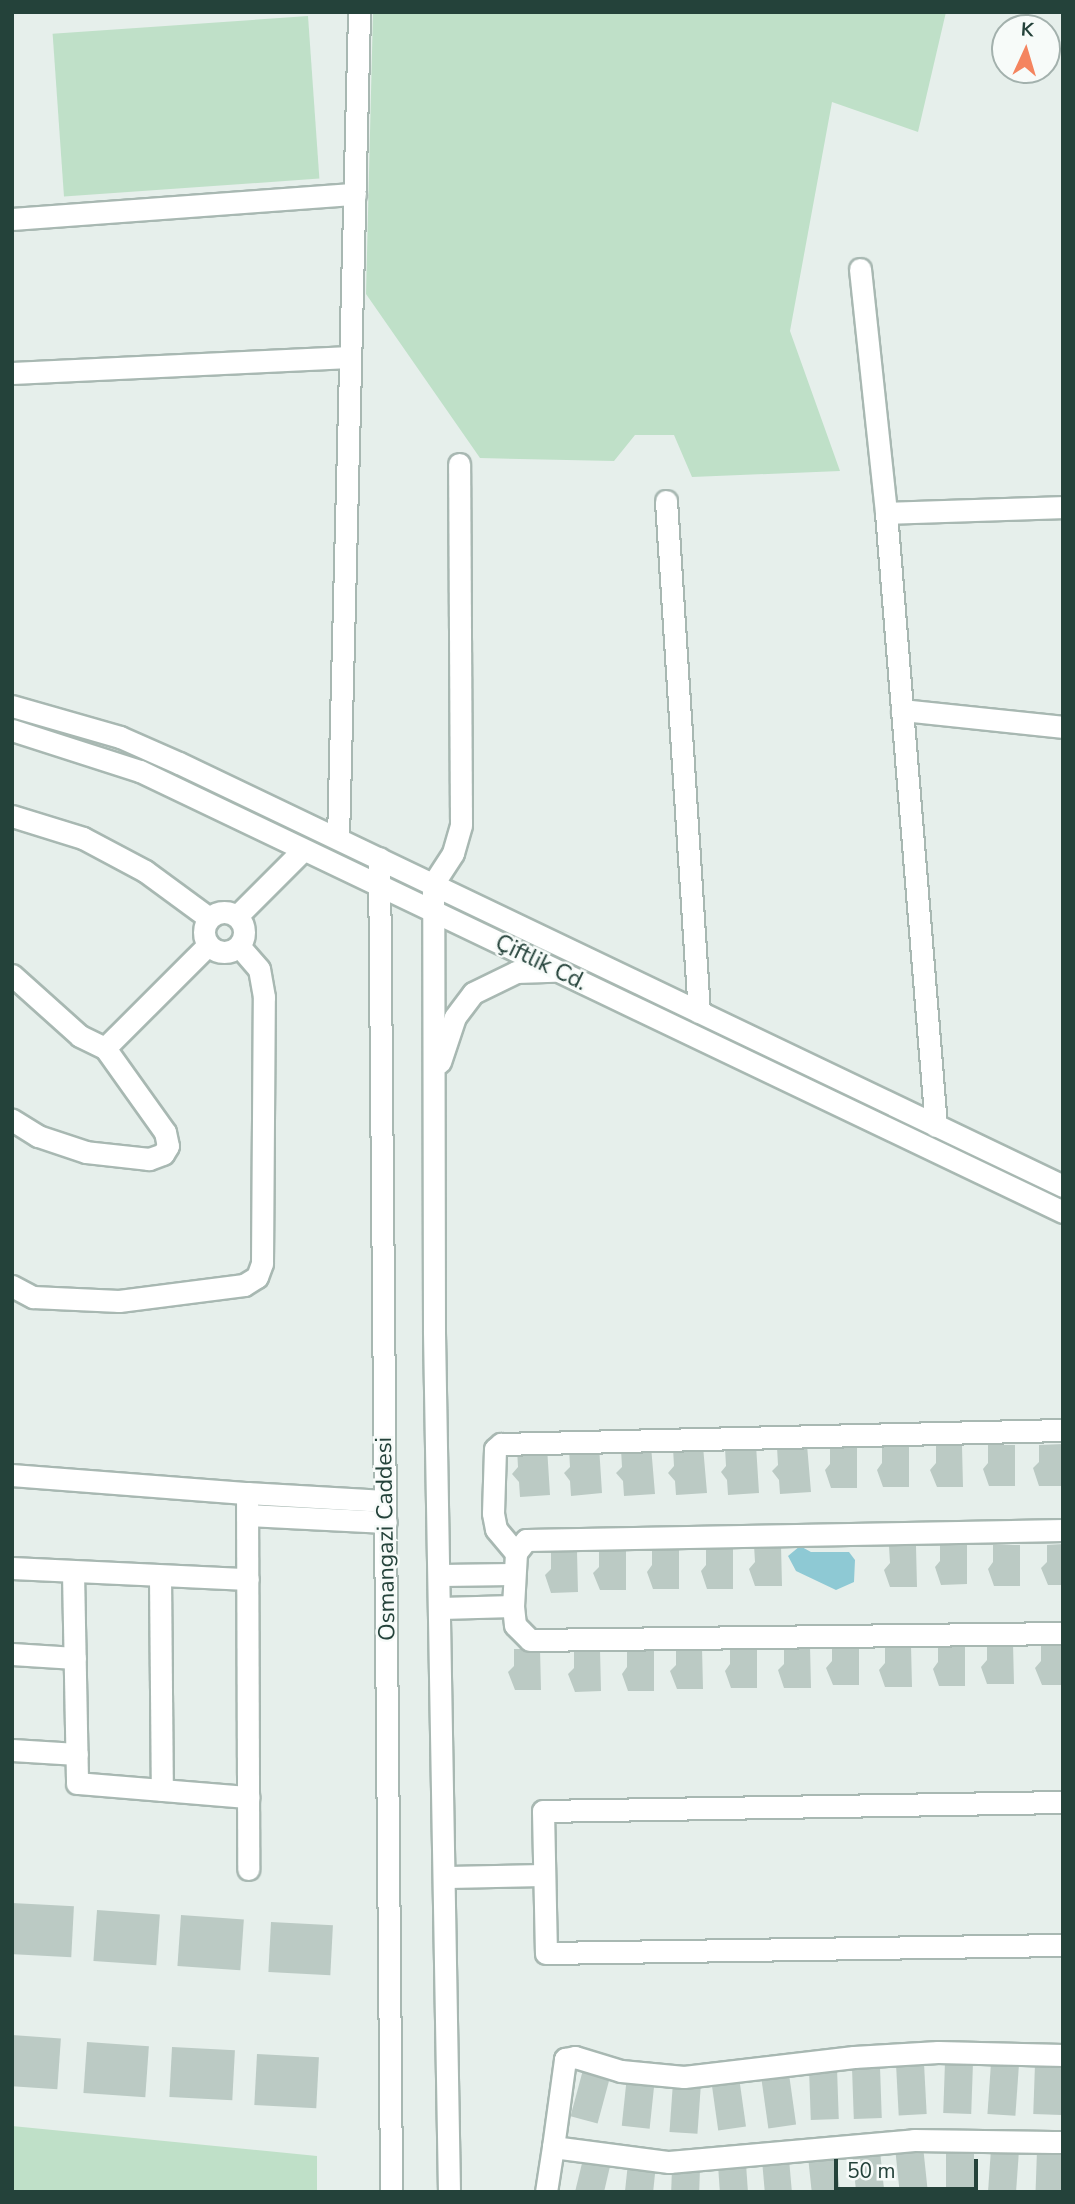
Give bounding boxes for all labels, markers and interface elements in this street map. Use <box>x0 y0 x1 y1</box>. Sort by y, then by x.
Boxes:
north arrow <box>991 14 1061 84</box>
text: K <box>1020 17 1035 43</box>
street label: Çiftlik Cd. <box>491 929 591 997</box>
street label: Osmangazi Caddesi <box>370 1437 402 1641</box>
scale bar <box>837 2144 981 2188</box>
text: 50 m <box>847 2157 896 2185</box>

